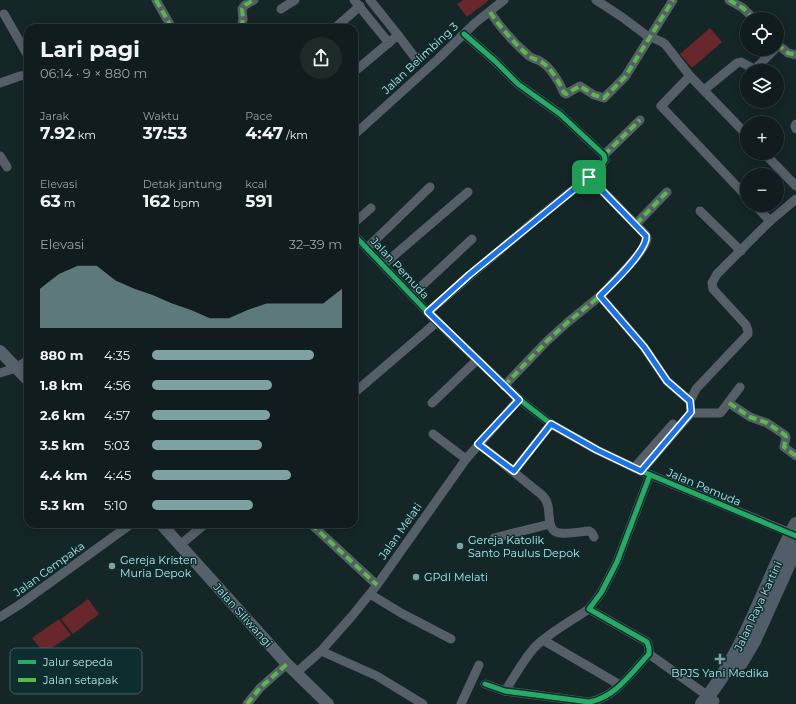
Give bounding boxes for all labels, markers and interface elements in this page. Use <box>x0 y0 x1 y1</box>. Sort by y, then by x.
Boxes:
map controls <box>740 12 784 212</box>
button: locate <box>740 12 784 56</box>
street label: Jalan Belimbing 3 <box>378 19 461 97</box>
text: Lari pagi <box>40 36 140 63</box>
button: share <box>300 37 342 79</box>
button: layers <box>740 64 784 108</box>
text: 06:14 · 9 × 880 m <box>40 65 147 81</box>
text: Jarak <box>40 109 69 123</box>
text: Waktu <box>143 109 179 123</box>
text: Pace <box>245 109 272 123</box>
button: + <box>740 116 784 160</box>
text: 7.92 <box>40 123 75 143</box>
text: 37:53 <box>143 123 187 143</box>
text: 4:47 <box>245 123 283 143</box>
text: km <box>75 128 96 142</box>
text: /km <box>283 128 308 142</box>
pin <box>572 160 606 194</box>
icon: arrive <box>578 166 600 188</box>
button: − <box>740 168 784 212</box>
text: Elevasi <box>40 177 77 191</box>
text: Detak jantung <box>143 177 222 191</box>
text: kcal <box>245 177 267 191</box>
text: 63 <box>40 191 61 211</box>
text: 162 <box>143 191 170 211</box>
text: 591 <box>245 191 273 211</box>
text: m <box>61 196 75 210</box>
text: bpm <box>170 196 200 210</box>
street label: Jalan Pemuda <box>367 234 432 302</box>
text: Elevasi <box>40 236 84 252</box>
text: 32–39 m <box>289 236 342 252</box>
text: 880 m <box>40 347 83 363</box>
text: 4:35 <box>104 347 130 363</box>
text: 1.8 km <box>40 377 83 393</box>
text: 4:56 <box>104 377 131 393</box>
text: 2.6 km <box>40 407 85 423</box>
text: 4:57 <box>104 407 130 423</box>
text: 3.5 km <box>40 437 85 453</box>
text: 5:03 <box>104 437 130 453</box>
street label: Jalan Pemuda <box>664 465 743 509</box>
text: 4.4 km <box>40 467 87 483</box>
text: 4:45 <box>104 467 131 483</box>
text: 5.3 km <box>40 497 85 513</box>
text: 5:10 <box>104 497 127 513</box>
street label: Jalan Melati <box>375 500 425 563</box>
place label: Gereja Katolik Santo Paulus Depok <box>468 533 580 560</box>
street label: Jalan Cempaka <box>10 539 87 600</box>
marker: Gereja Katolik Santo Paulus Depok <box>455 541 465 551</box>
place label: Gereja Kristen Muria Depok <box>120 553 197 580</box>
street label: Jalan Raya Kartini <box>731 559 785 654</box>
marker: Gereja Kristen Muria Depok <box>107 561 117 571</box>
place label: GPdI Melati <box>424 570 488 584</box>
marker: GPdI Melati <box>411 572 421 582</box>
street label: Jalan Siliwangi <box>210 579 275 650</box>
legend <box>10 648 142 694</box>
marker: BPJS Yani Medika <box>714 653 726 665</box>
text: Jalur sepeda <box>42 655 113 669</box>
place label: BPJS Yani Medika <box>671 666 769 680</box>
text: Jalan setapak <box>42 673 118 687</box>

